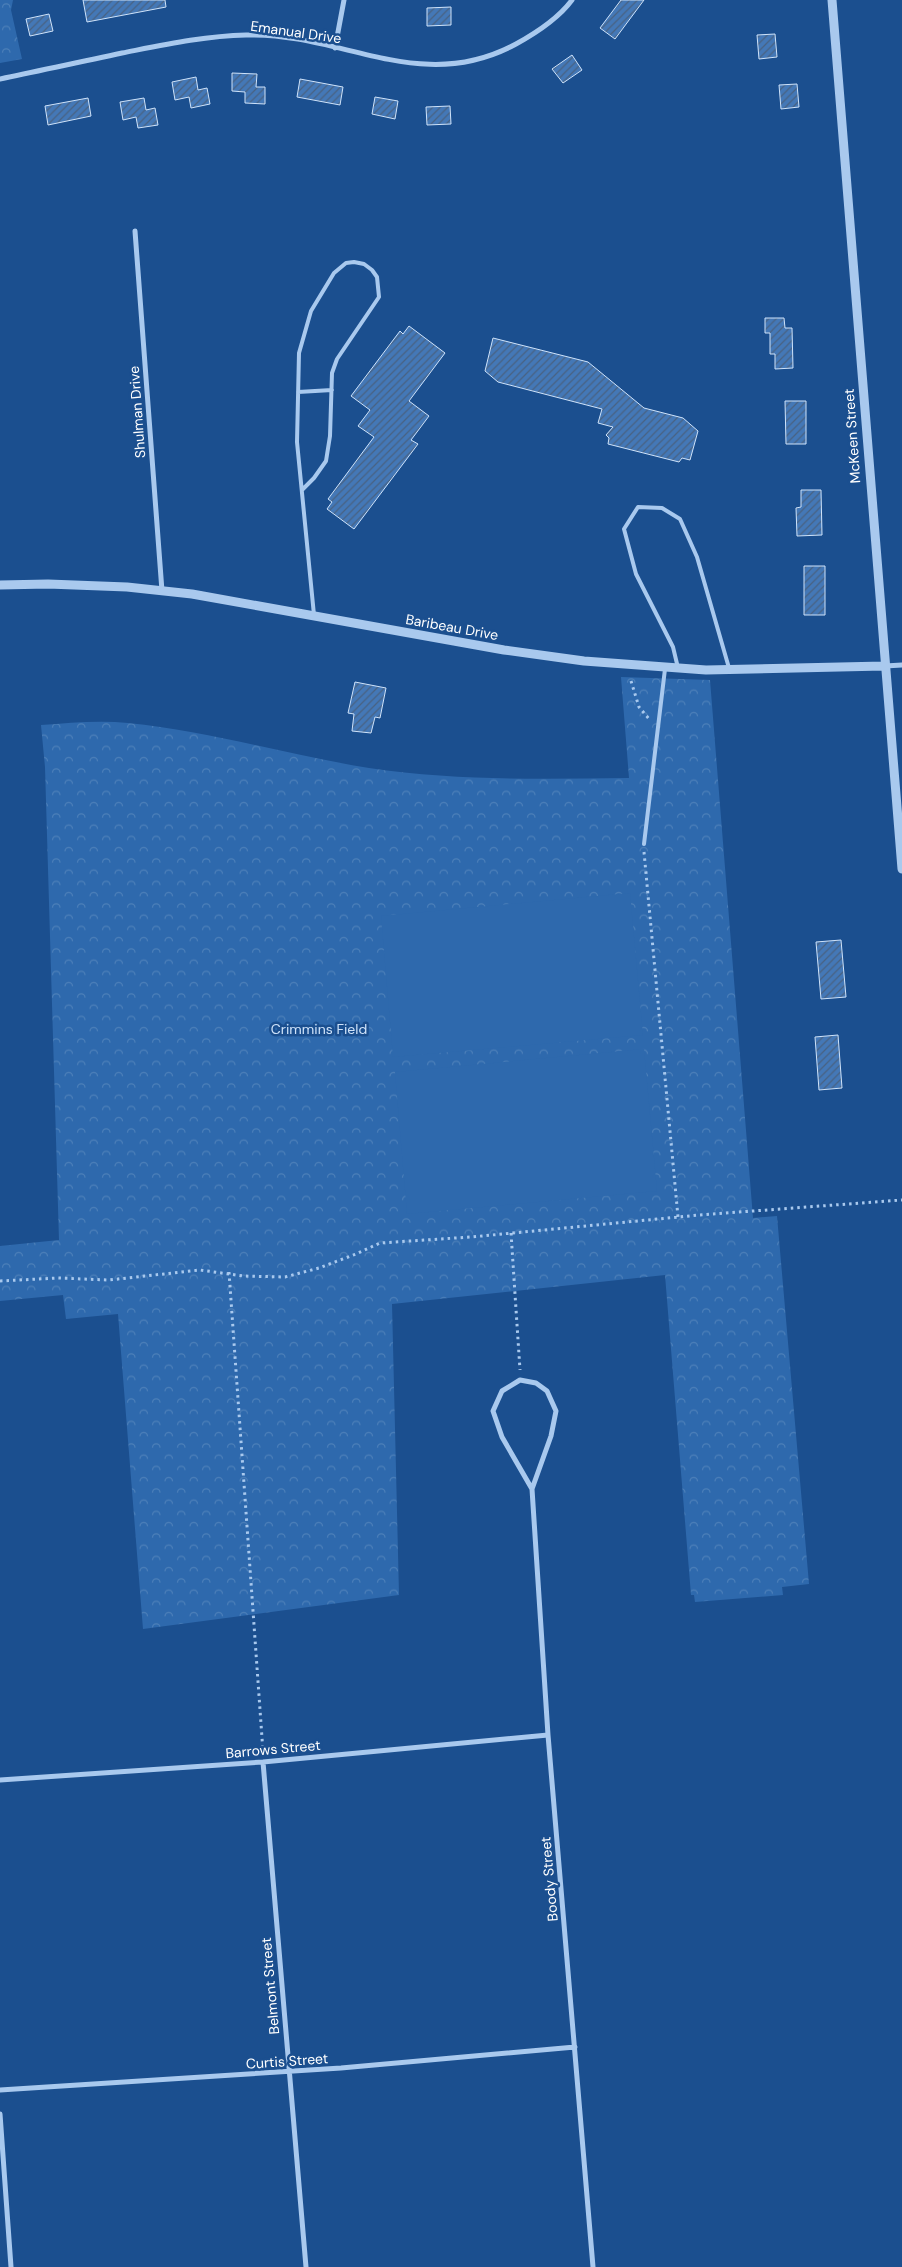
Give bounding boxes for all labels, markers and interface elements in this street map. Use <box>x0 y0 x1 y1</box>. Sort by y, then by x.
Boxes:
street label: Emanual Drive <box>249 17 343 47</box>
street label: Shulman Drive <box>125 365 149 459</box>
street label: McKeen Street <box>840 388 864 484</box>
street label: Baribeau Drive <box>404 610 500 644</box>
park label: Crimmins Field <box>271 1020 367 1038</box>
street label: Barrows Street <box>225 1736 321 1762</box>
street label: Boody Street <box>536 1836 562 1922</box>
street label: Belmont Street <box>257 1937 283 2035</box>
street label: Curtis Street <box>245 2049 329 2073</box>

